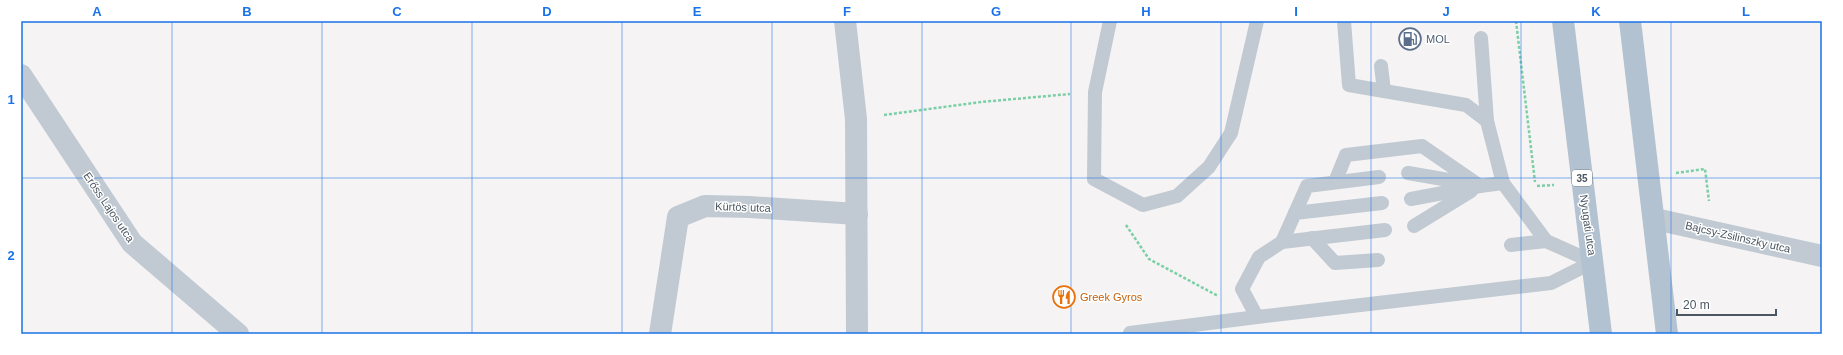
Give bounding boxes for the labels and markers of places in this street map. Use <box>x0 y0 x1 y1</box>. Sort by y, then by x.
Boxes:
fuel station icon: MOL <box>1397 26 1423 52</box>
place label: MOL <box>1426 33 1450 45</box>
restaurant icon: Greek Gyros <box>1051 284 1077 310</box>
place label: Greek Gyros <box>1080 291 1143 303</box>

